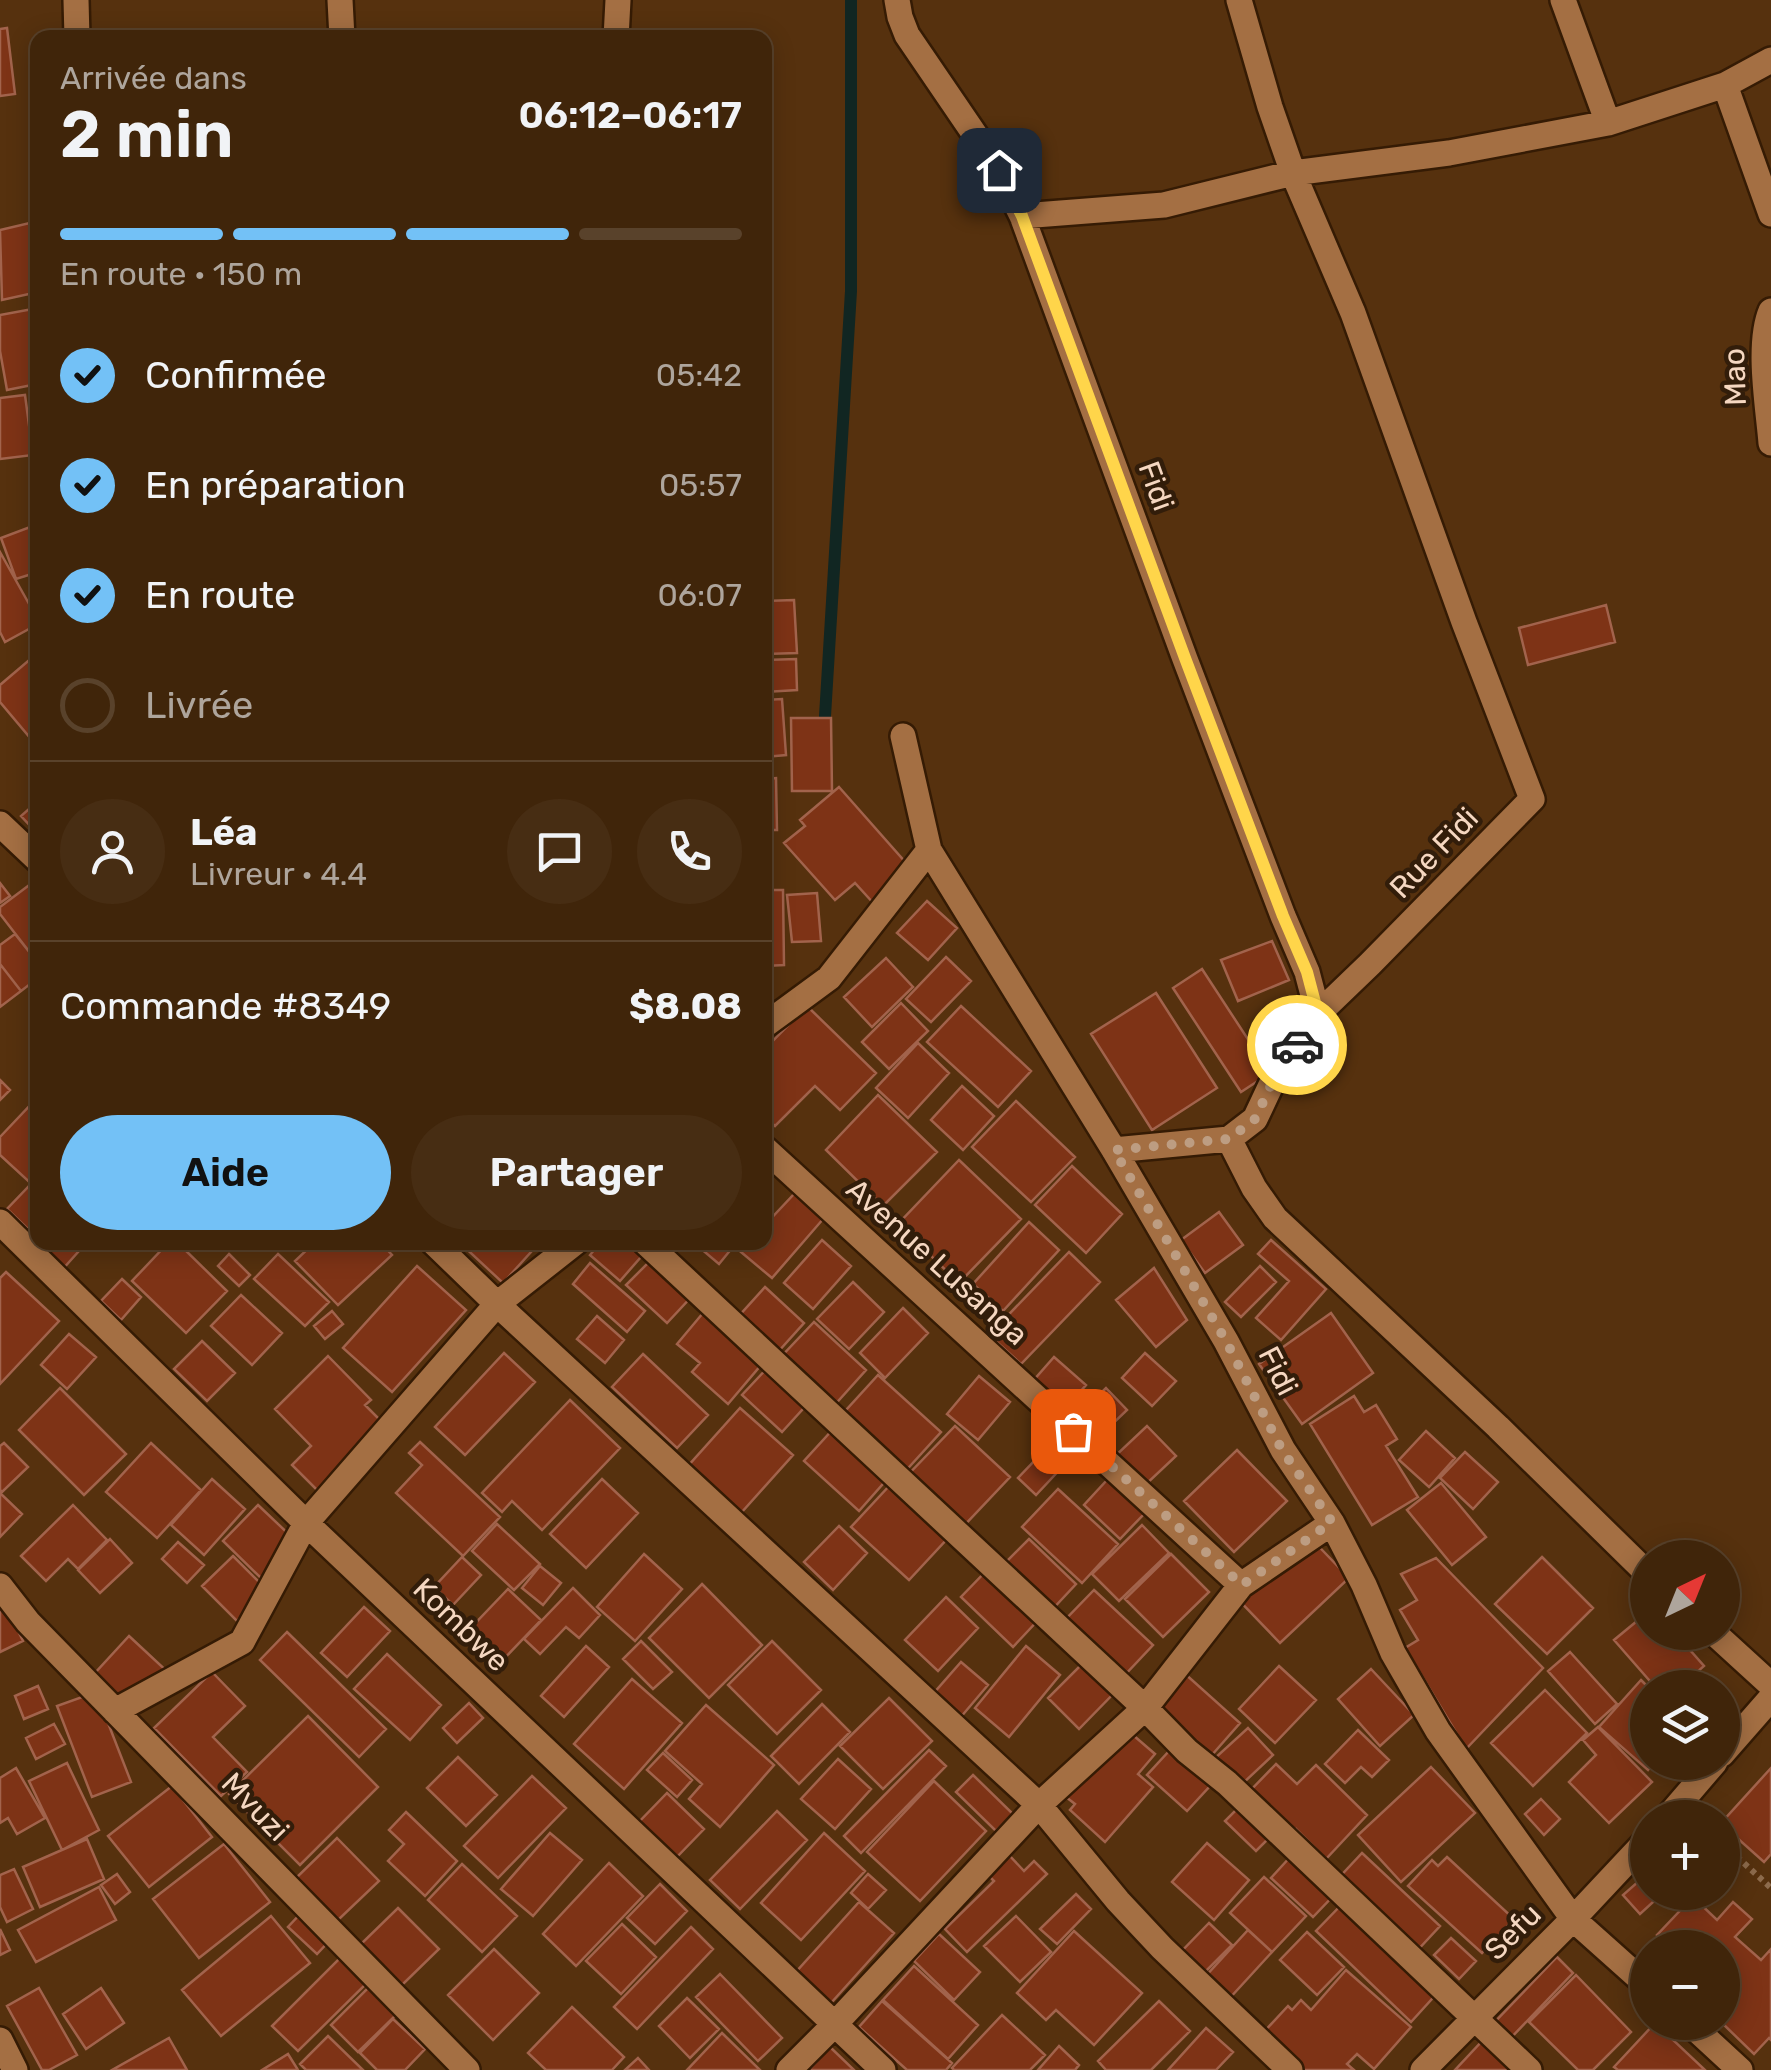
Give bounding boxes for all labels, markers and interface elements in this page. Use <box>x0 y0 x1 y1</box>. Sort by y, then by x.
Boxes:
text: Arrivée dans <box>60 59 247 97</box>
text: 06:12–06:17 <box>518 92 742 138</box>
text: 2 min <box>60 96 234 173</box>
pin <box>957 128 1042 213</box>
icon: home <box>972 143 1027 198</box>
text: En route · 150 m <box>60 255 302 293</box>
icon: check <box>60 348 115 403</box>
street label: Mao <box>1716 348 1754 406</box>
text: Confirmée <box>145 352 327 398</box>
text: 05:42 <box>656 356 742 394</box>
street label: Fidi <box>1131 456 1181 516</box>
icon: check <box>60 458 115 513</box>
text: En préparation <box>145 462 406 508</box>
text: 05:57 <box>659 466 742 504</box>
icon: check <box>60 568 115 623</box>
text: En route <box>145 572 295 618</box>
text: 06:07 <box>657 576 742 614</box>
text: Livrée <box>145 682 253 728</box>
button: person <box>60 799 165 904</box>
button: chat <box>507 799 612 904</box>
button: phone <box>637 799 742 904</box>
street label: Rue Fidi <box>1382 800 1486 906</box>
text: Léa <box>190 809 258 855</box>
text: Livreur · 4.4 <box>190 855 367 893</box>
text: Commande #8349 <box>60 983 391 1029</box>
text: $8.08 <box>629 983 742 1029</box>
courier <box>1247 995 1347 1095</box>
icon: car <box>1270 1018 1325 1073</box>
button: Aide <box>60 1115 391 1230</box>
button: Partager <box>411 1115 742 1230</box>
street label: Avenue Lusanga <box>839 1171 1035 1353</box>
street label: Fidi <box>1251 1341 1305 1401</box>
pin <box>1031 1389 1116 1474</box>
icon: bag <box>1046 1404 1101 1459</box>
north arrow <box>1630 1540 1740 1650</box>
map controls <box>1630 1540 1740 2040</box>
street label: Kombwe <box>406 1571 516 1679</box>
button: layers <box>1630 1670 1740 1780</box>
street label: Mvuzi <box>214 1765 296 1849</box>
button: + <box>1630 1800 1740 1910</box>
street label: Sefu <box>1477 1896 1549 1968</box>
button: − <box>1630 1930 1740 2040</box>

